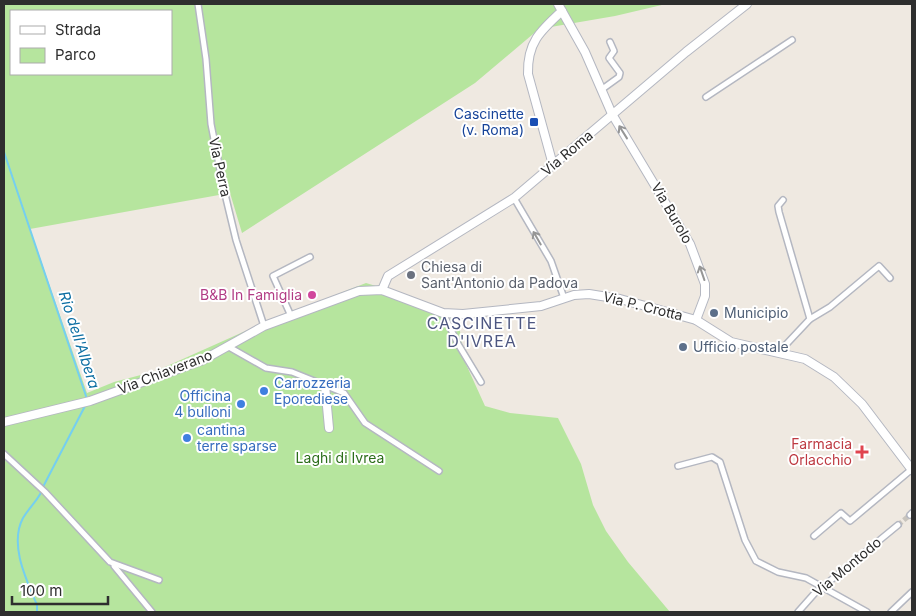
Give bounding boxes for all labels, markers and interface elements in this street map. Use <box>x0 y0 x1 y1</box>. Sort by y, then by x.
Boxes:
legend <box>10 10 172 75</box>
text: Strada <box>55 20 101 39</box>
text: Parco <box>55 45 96 64</box>
place label: Cascinette (v. Roma) <box>454 105 524 138</box>
marker: Cascinette (v. Roma) <box>528 116 540 128</box>
one-way arrow <box>618 125 628 139</box>
street label: Via Roma <box>537 126 596 179</box>
street label: Via Perra <box>206 136 235 198</box>
street label: Via Burolo <box>648 179 697 246</box>
one-way arrow <box>532 231 542 245</box>
place label: Chiesa di Sant'Antonio da Padova <box>421 258 578 291</box>
one-way arrow <box>697 266 706 281</box>
marker: Chiesa di Sant'Antonio da Padova <box>405 269 417 281</box>
place label: B&B In Famiglia <box>200 286 302 303</box>
street label: Via P. Crotta <box>601 287 685 324</box>
water label: Rio dell'Albera <box>55 289 104 391</box>
marker: B&B In Famiglia <box>306 289 318 301</box>
place label: Municipio <box>724 304 788 321</box>
marker: Municipio <box>708 307 720 319</box>
district label: CASCINETTE D'IVREA <box>427 313 537 351</box>
place label: Ufficio postale <box>693 338 789 355</box>
marker: Ufficio postale <box>677 341 689 353</box>
street label: Via Chiaverano <box>115 346 215 397</box>
place label: Carrozzeria Eporediese <box>274 374 351 407</box>
marker: Carrozzeria Eporediese <box>258 385 270 397</box>
place label: Officina 4 bulloni <box>174 387 231 420</box>
marker: Officina 4 bulloni <box>235 398 247 410</box>
place label: cantina terre sparse <box>197 421 277 454</box>
marker: cantina terre sparse <box>181 432 193 444</box>
place label: Farmacia Orlacchio <box>788 435 852 468</box>
marker: Farmacia Orlacchio <box>856 446 868 458</box>
park label: Laghi di Ivrea <box>296 449 384 466</box>
street label: Via Montodo <box>809 533 884 600</box>
scale bar <box>12 574 109 606</box>
text: 100 m <box>20 581 62 600</box>

